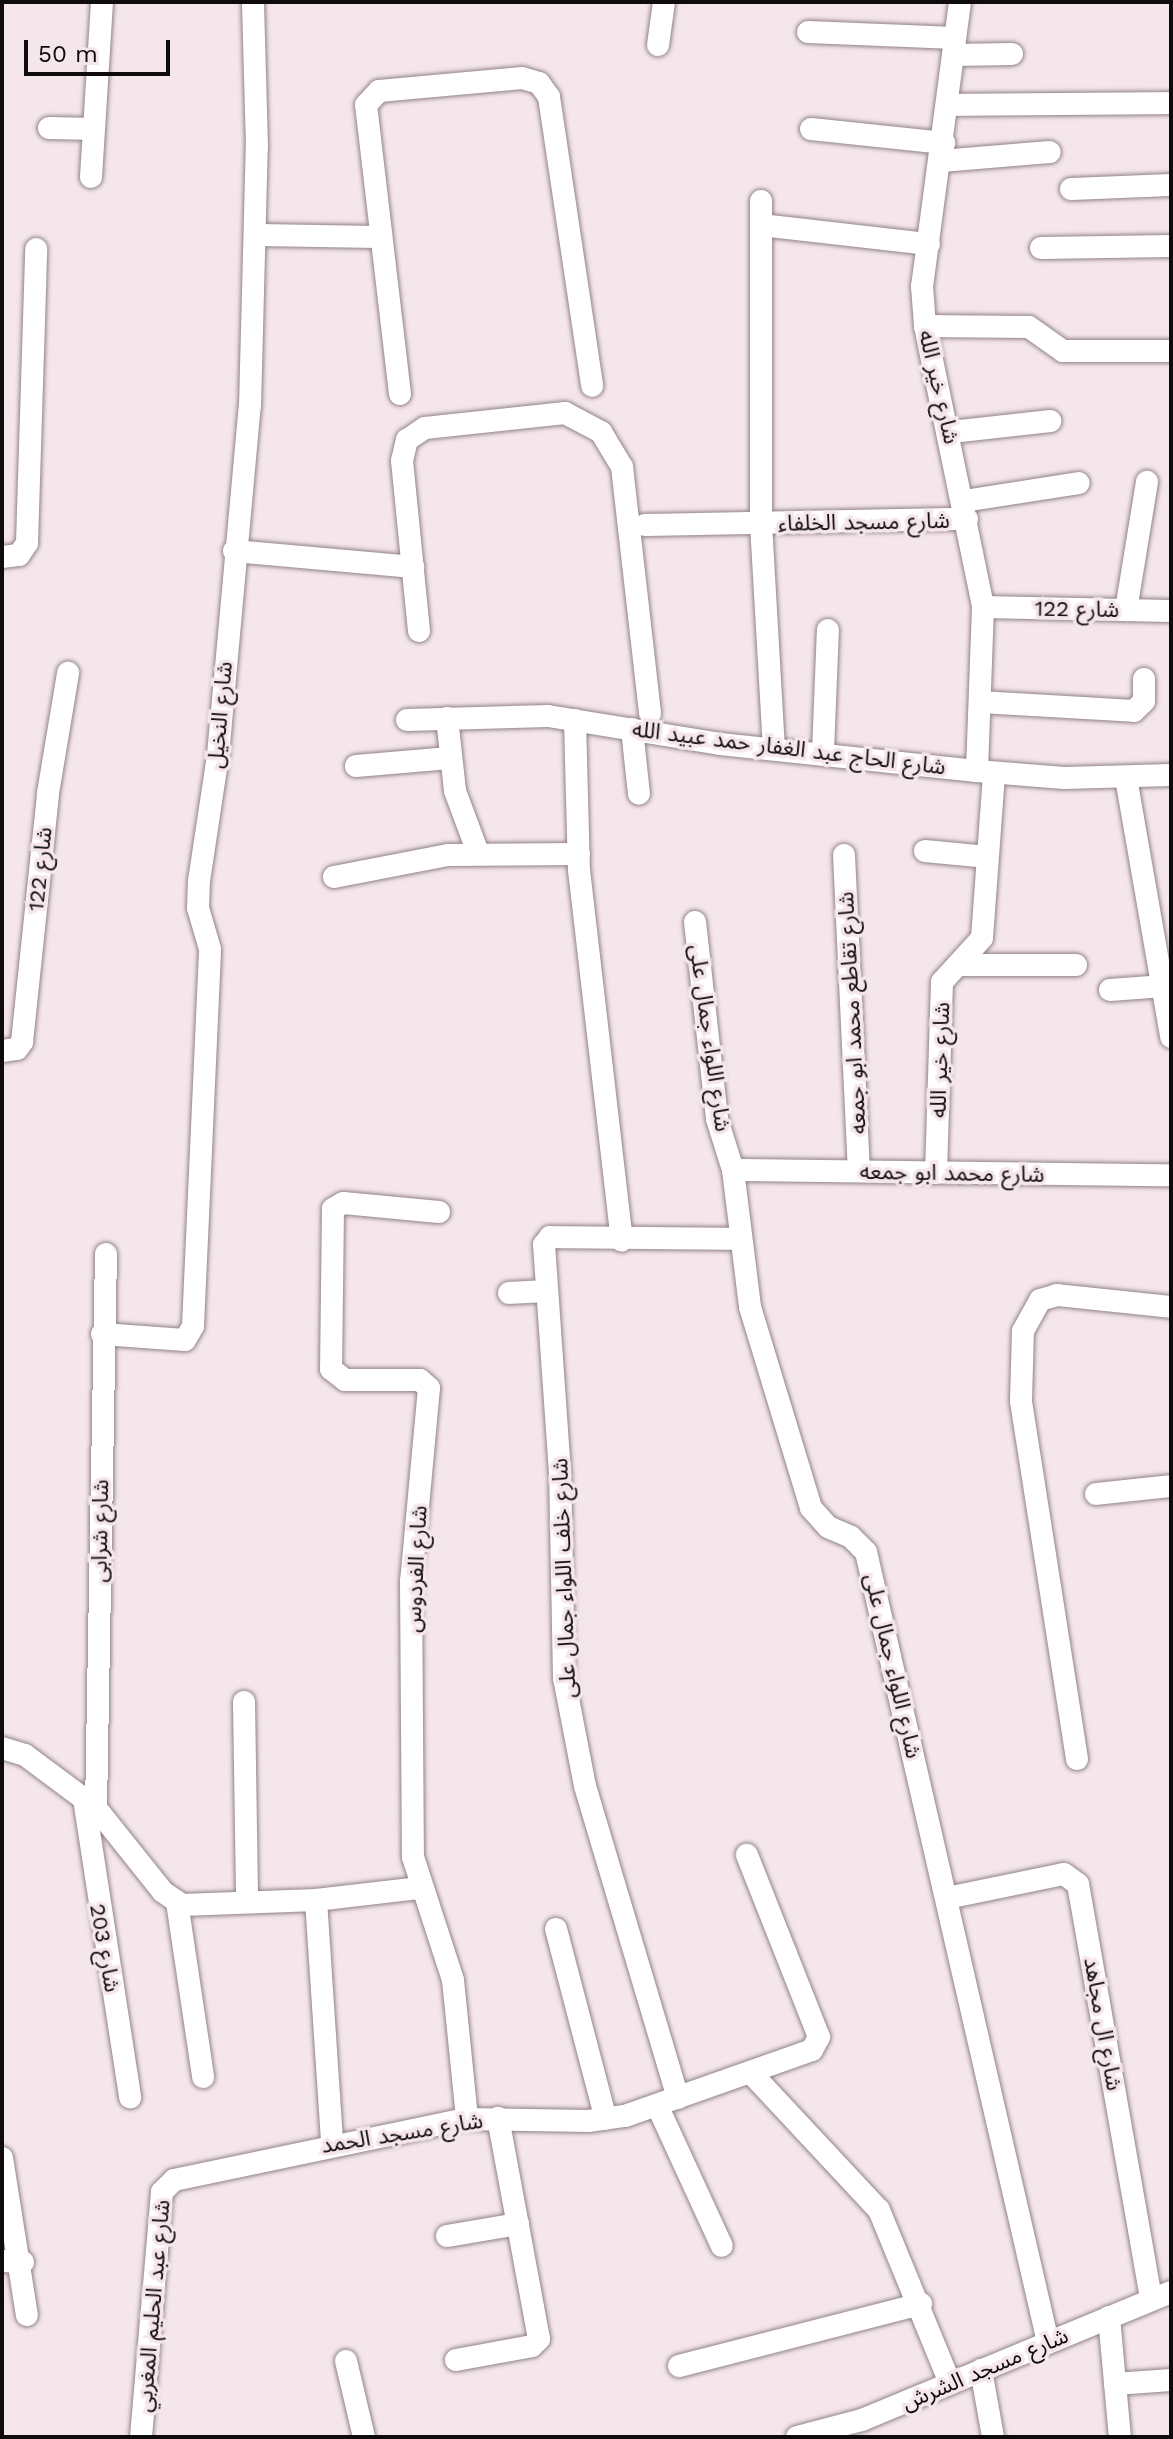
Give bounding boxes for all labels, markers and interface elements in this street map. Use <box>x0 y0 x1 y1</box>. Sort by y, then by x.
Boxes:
scale bar <box>28 24 174 74</box>
text: 50 m <box>38 40 98 68</box>
street label: شارع خير الله <box>913 328 965 446</box>
street label: شارع مسجد الخلفاء <box>778 507 950 537</box>
street label: شارع 122 <box>1034 595 1120 623</box>
street label: شارع النخيل <box>202 660 238 770</box>
street label: شارع الحاج عبد الغفار حمد عبيد الله <box>631 716 947 780</box>
street label: شارع 122 <box>22 826 58 912</box>
street label: شارع تقاطع محمد ابو جمعه <box>832 891 872 1135</box>
street label: شارع اللواء جمال على <box>684 943 736 1133</box>
street label: شارع خير الله <box>925 1002 955 1118</box>
street label: شارع محمد ابو جمعه <box>859 1158 1045 1188</box>
street label: شارع خلف اللواء جمال على <box>547 1458 581 1698</box>
street label: شارع شرابى <box>86 1479 114 1583</box>
street label: شارع الفردوس <box>399 1505 433 1633</box>
street label: شارع اللواء جمال على <box>859 1571 927 1761</box>
street label: شارع 203 <box>84 1902 126 1994</box>
street label: شارع ال مجاهد <box>1078 1955 1128 2093</box>
street label: شارع مسجد الحمد <box>319 2107 485 2159</box>
street label: شارع عبد الحليم المغربي <box>131 2199 175 2413</box>
street label: شارع مسجد الشرش <box>898 2322 1072 2416</box>

